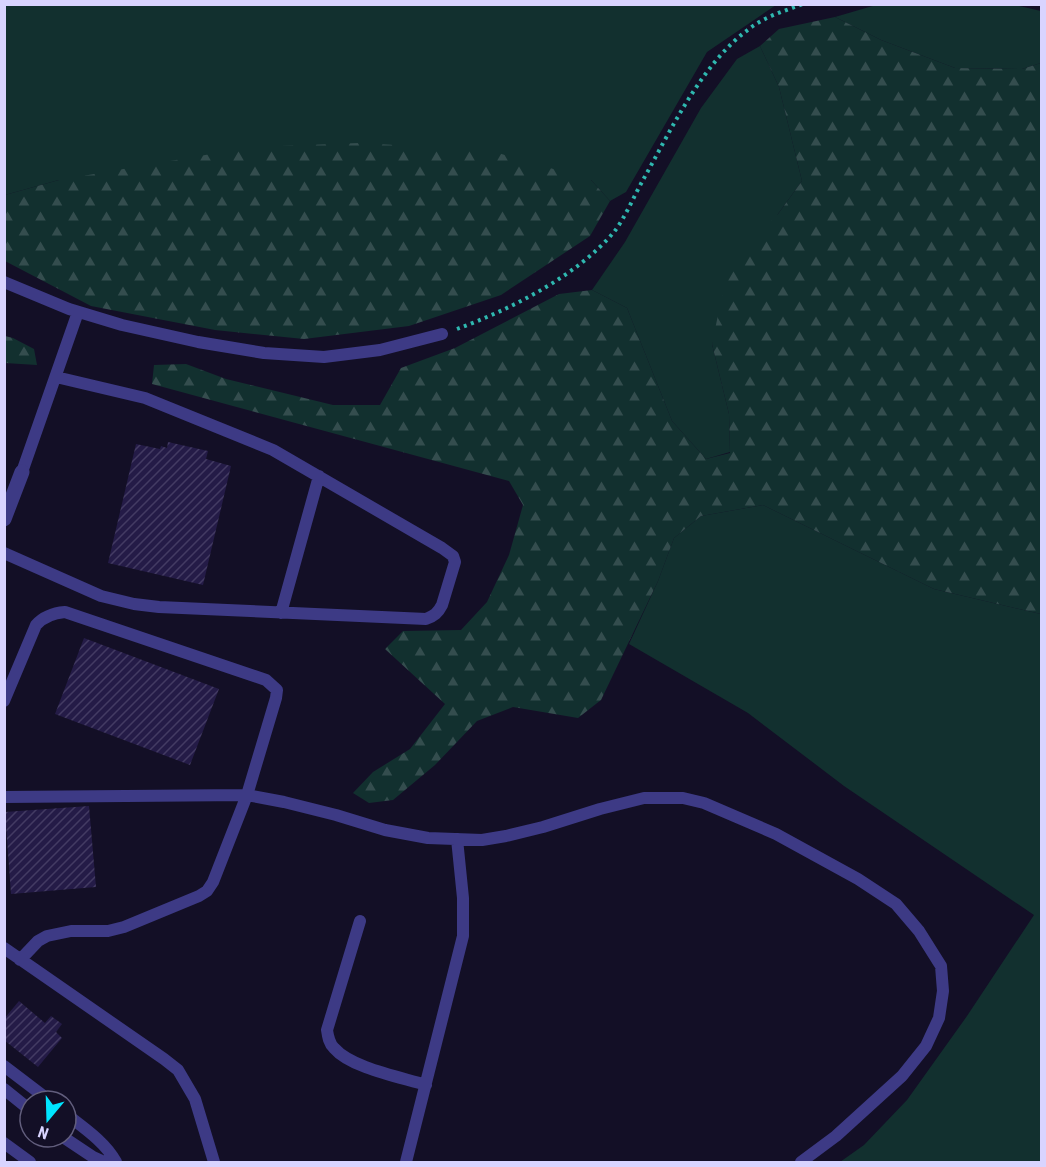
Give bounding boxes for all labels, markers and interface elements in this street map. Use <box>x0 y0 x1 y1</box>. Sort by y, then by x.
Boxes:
north arrow <box>18 1089 78 1149</box>
text: N <box>36 1122 51 1143</box>

